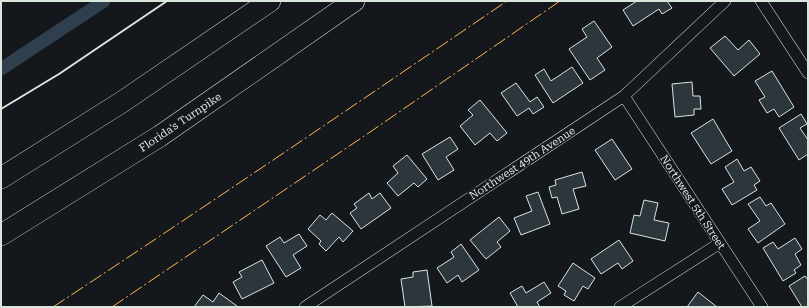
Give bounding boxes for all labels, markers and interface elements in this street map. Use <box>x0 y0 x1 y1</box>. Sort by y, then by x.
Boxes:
street label: Florida's Turnpike <box>137 90 224 155</box>
street label: Northwest 49th Avenue <box>467 124 578 203</box>
street label: Northwest 5th Street <box>657 153 728 252</box>

